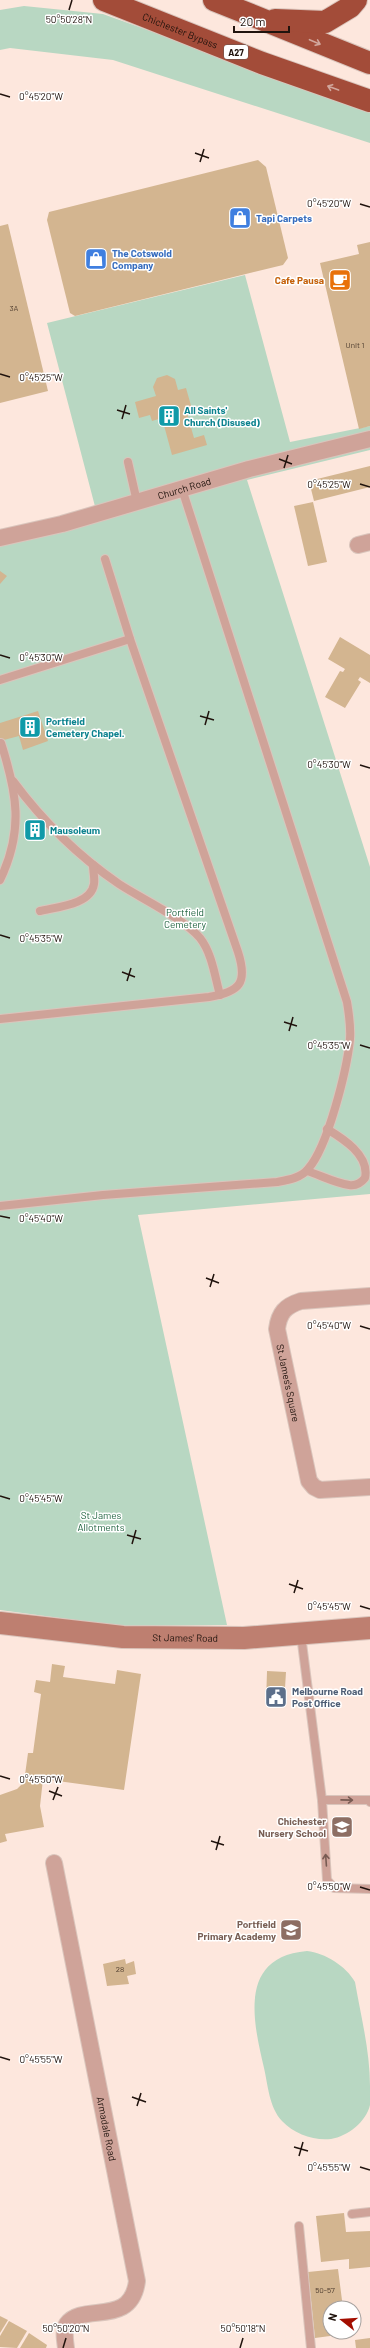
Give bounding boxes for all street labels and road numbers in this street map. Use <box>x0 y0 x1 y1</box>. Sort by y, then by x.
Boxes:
street label: Chichester Bypass <box>141 10 220 51</box>
road number: A27 <box>224 45 248 59</box>
street label: Church Road <box>156 475 212 502</box>
street label: St James's Square <box>274 1343 302 1423</box>
street label: St James' Road <box>152 1631 218 1644</box>
street label: Armadale Road <box>95 2096 119 2162</box>

